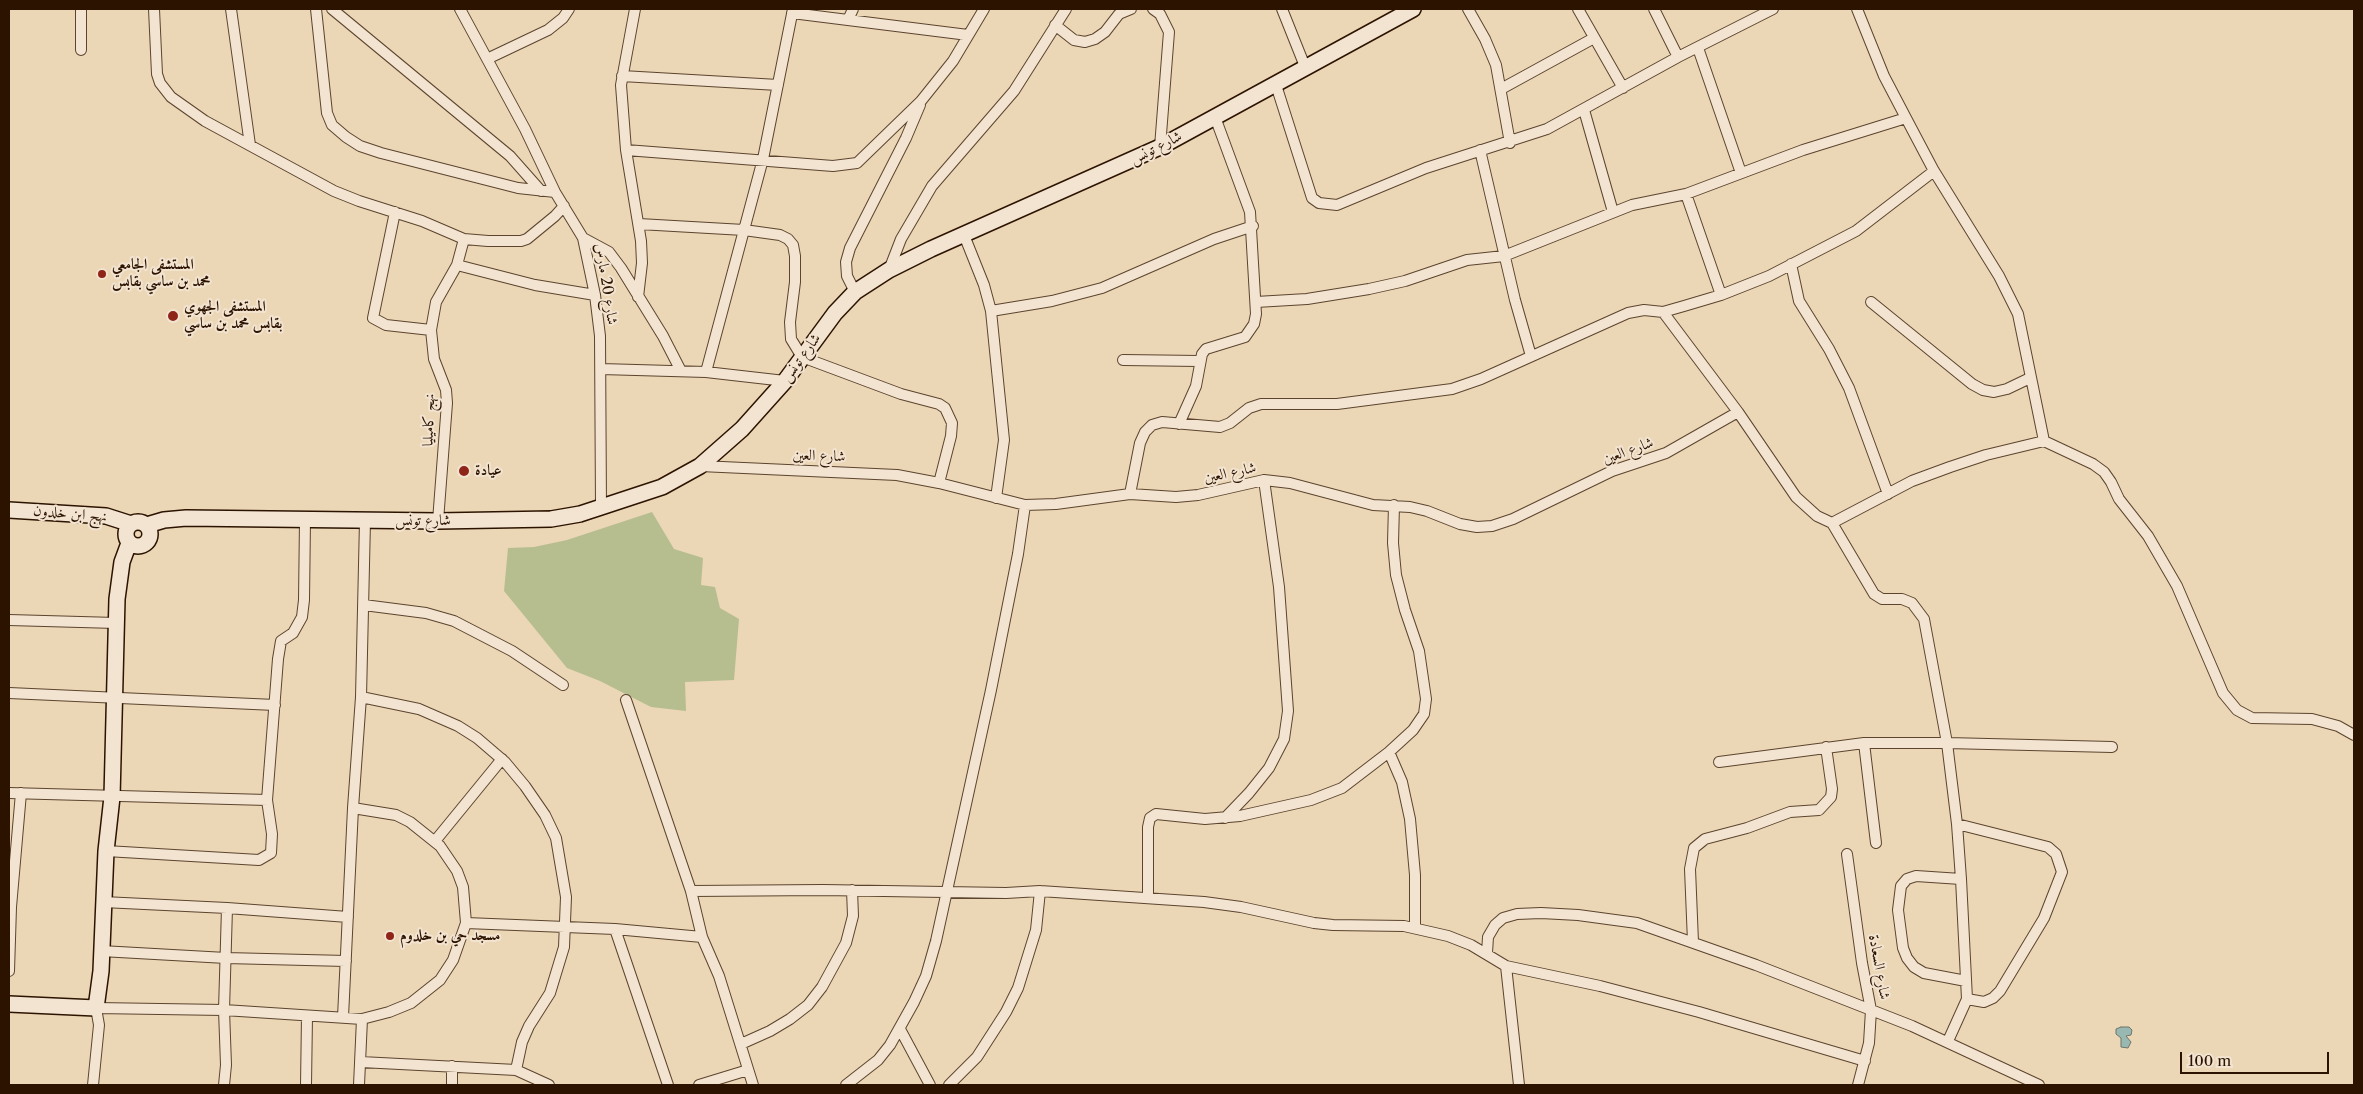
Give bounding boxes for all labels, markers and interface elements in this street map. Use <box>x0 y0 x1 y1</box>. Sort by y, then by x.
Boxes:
street label: شارع تونس <box>1127 127 1185 169</box>
street label: شارع 20 مارس <box>591 242 621 326</box>
place label: المستشفى الجامعي محمد بن ساسي بقابس <box>112 256 210 291</box>
marker: المستشفى الجامعي محمد بن ساسي بقابس <box>96 268 108 280</box>
place label: المستشفى الجهوي بقابس محمد بن ساسي <box>184 298 282 333</box>
marker: المستشفى الجهوي بقابس محمد بن ساسي <box>166 309 180 323</box>
street label: شارع تونس <box>777 330 825 386</box>
street label: نهج كاميليا <box>419 393 439 447</box>
street label: شارع العين <box>1600 434 1656 468</box>
street label: شارع العين <box>792 446 846 466</box>
street label: شارع العين <box>1202 459 1258 487</box>
place label: عيادة <box>475 462 502 480</box>
marker: عيادة <box>457 464 471 478</box>
street label: نهج ابن خلدون <box>32 502 108 526</box>
street label: شارع تونس <box>395 512 451 530</box>
place label: مسجد حي بن خلدوم <box>400 927 500 945</box>
marker: مسجد حي بن خلدوم <box>384 930 396 942</box>
street label: شارع السعادة <box>1864 933 1894 1001</box>
scale bar <box>2183 1042 2332 1074</box>
text: 100 m <box>2188 1051 2231 1070</box>

